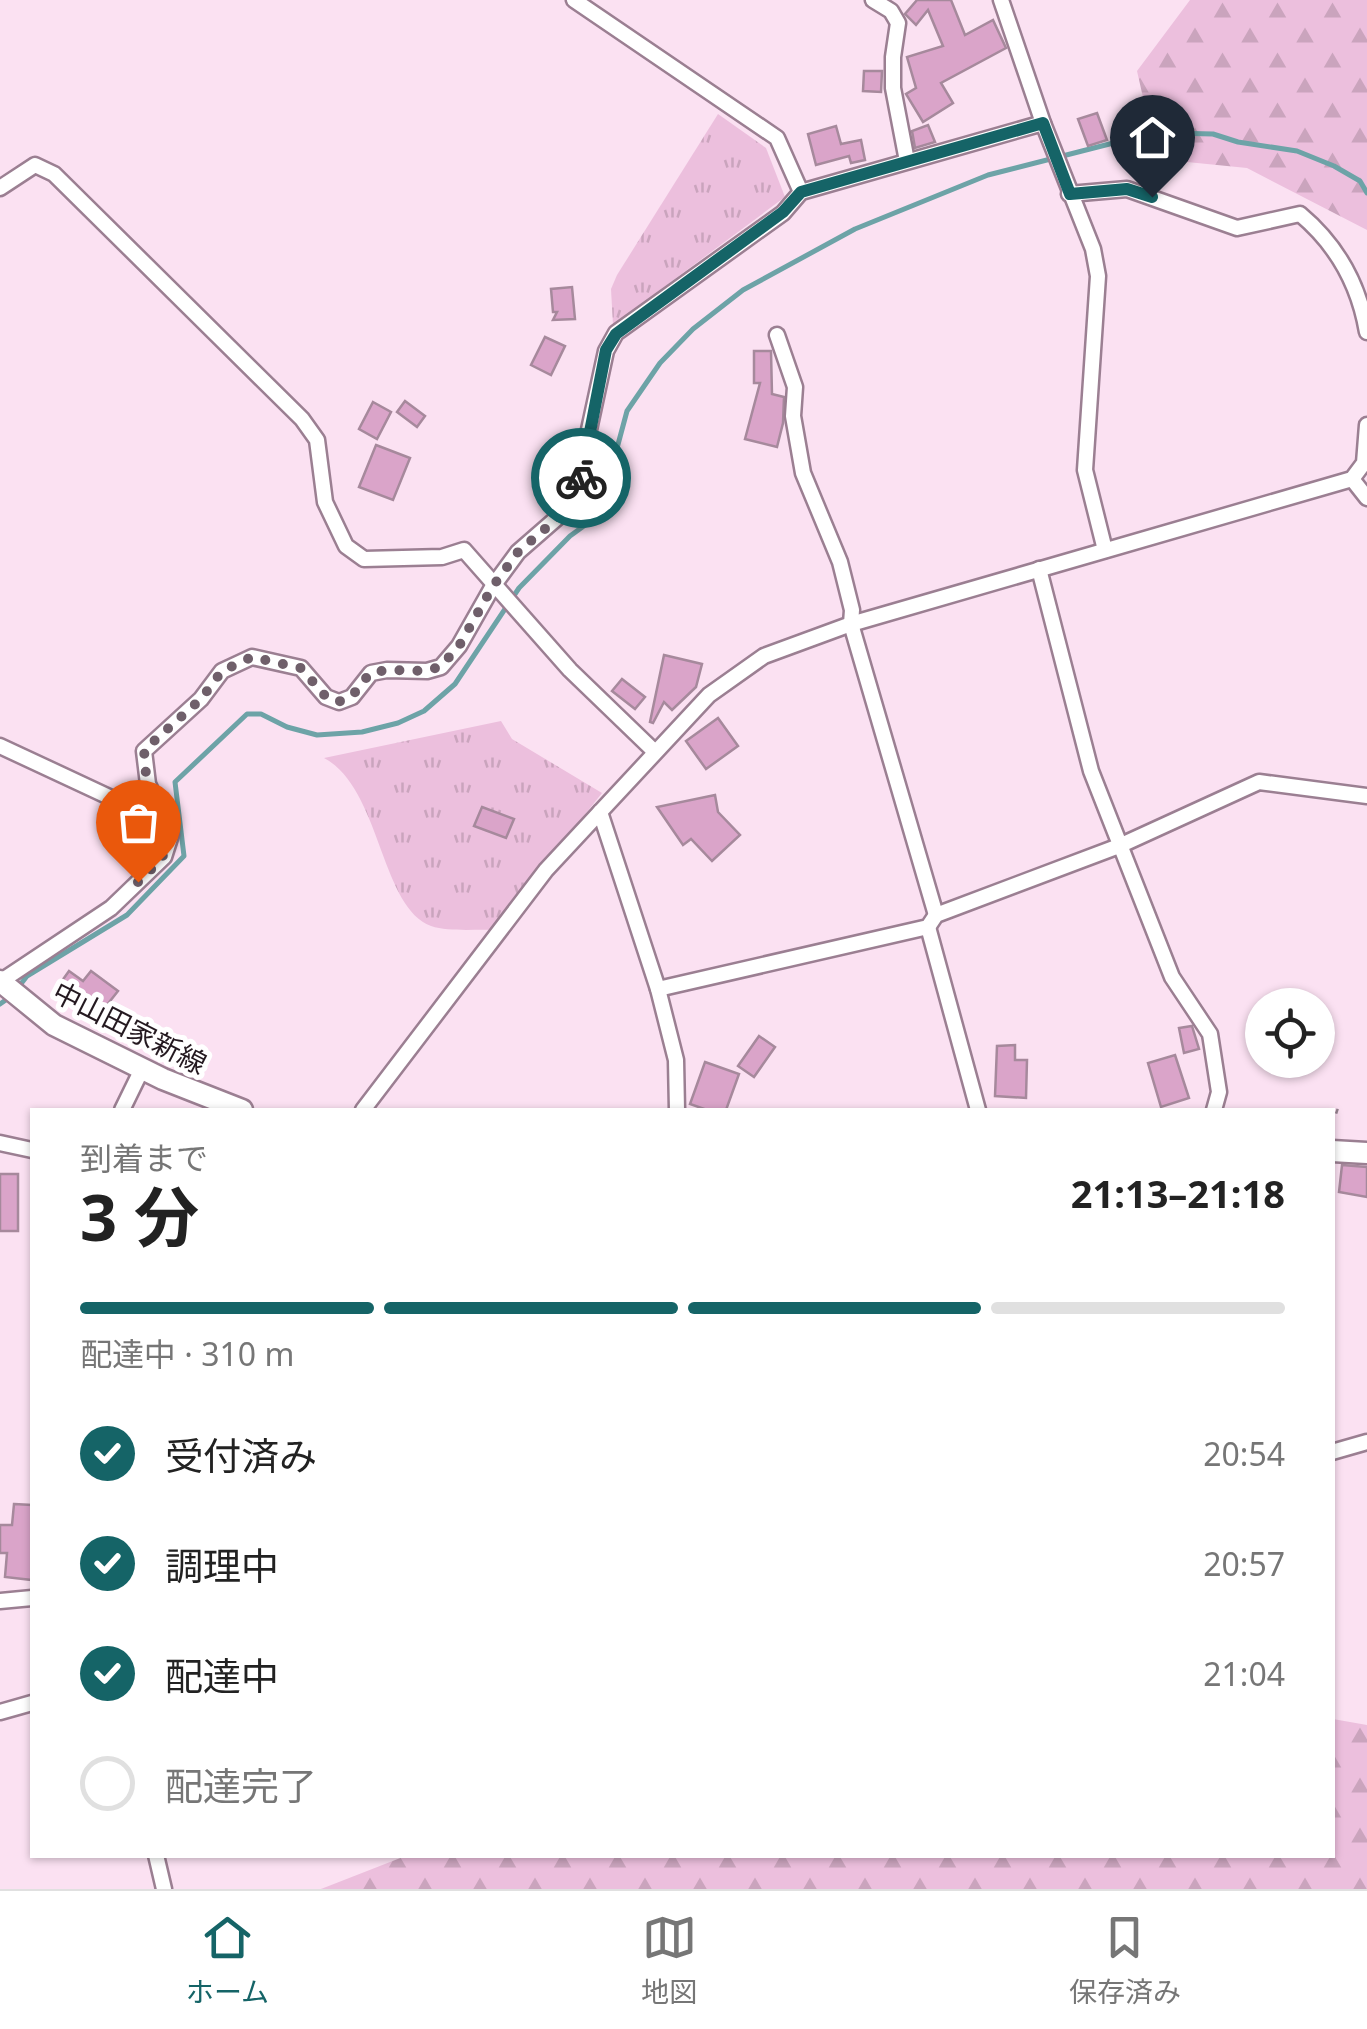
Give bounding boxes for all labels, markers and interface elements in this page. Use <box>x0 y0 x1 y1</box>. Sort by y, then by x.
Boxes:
pin <box>1110 95 1195 198</box>
icon: home <box>1125 110 1180 165</box>
courier <box>531 428 631 528</box>
icon: bike <box>554 451 609 506</box>
pin <box>96 780 181 883</box>
icon: bag <box>111 795 166 850</box>
street label: 中山田家新線 <box>47 972 213 1082</box>
map controls <box>1245 988 1335 1078</box>
button: locate <box>1245 988 1335 1078</box>
text: 到着まで <box>80 1136 208 1179</box>
text: 21:13–21:18 <box>1071 1167 1285 1219</box>
text: 3 分 <box>80 1172 199 1260</box>
text: 配達中 · 310 m <box>80 1332 294 1375</box>
icon: check <box>80 1426 135 1481</box>
text: 受付済み <box>165 1429 317 1481</box>
text: 20:54 <box>1203 1432 1285 1475</box>
icon: check <box>80 1536 135 1591</box>
text: 調理中 <box>165 1539 279 1591</box>
text: 20:57 <box>1203 1542 1285 1585</box>
icon: check <box>80 1646 135 1701</box>
text: 配達中 <box>165 1649 279 1701</box>
text: 21:04 <box>1203 1652 1285 1695</box>
text: 配達完了 <box>165 1759 317 1811</box>
tab: ホーム <box>186 1910 269 2010</box>
tab: 地図 <box>641 1910 697 2010</box>
tab: 保存済み <box>1069 1910 1181 2010</box>

